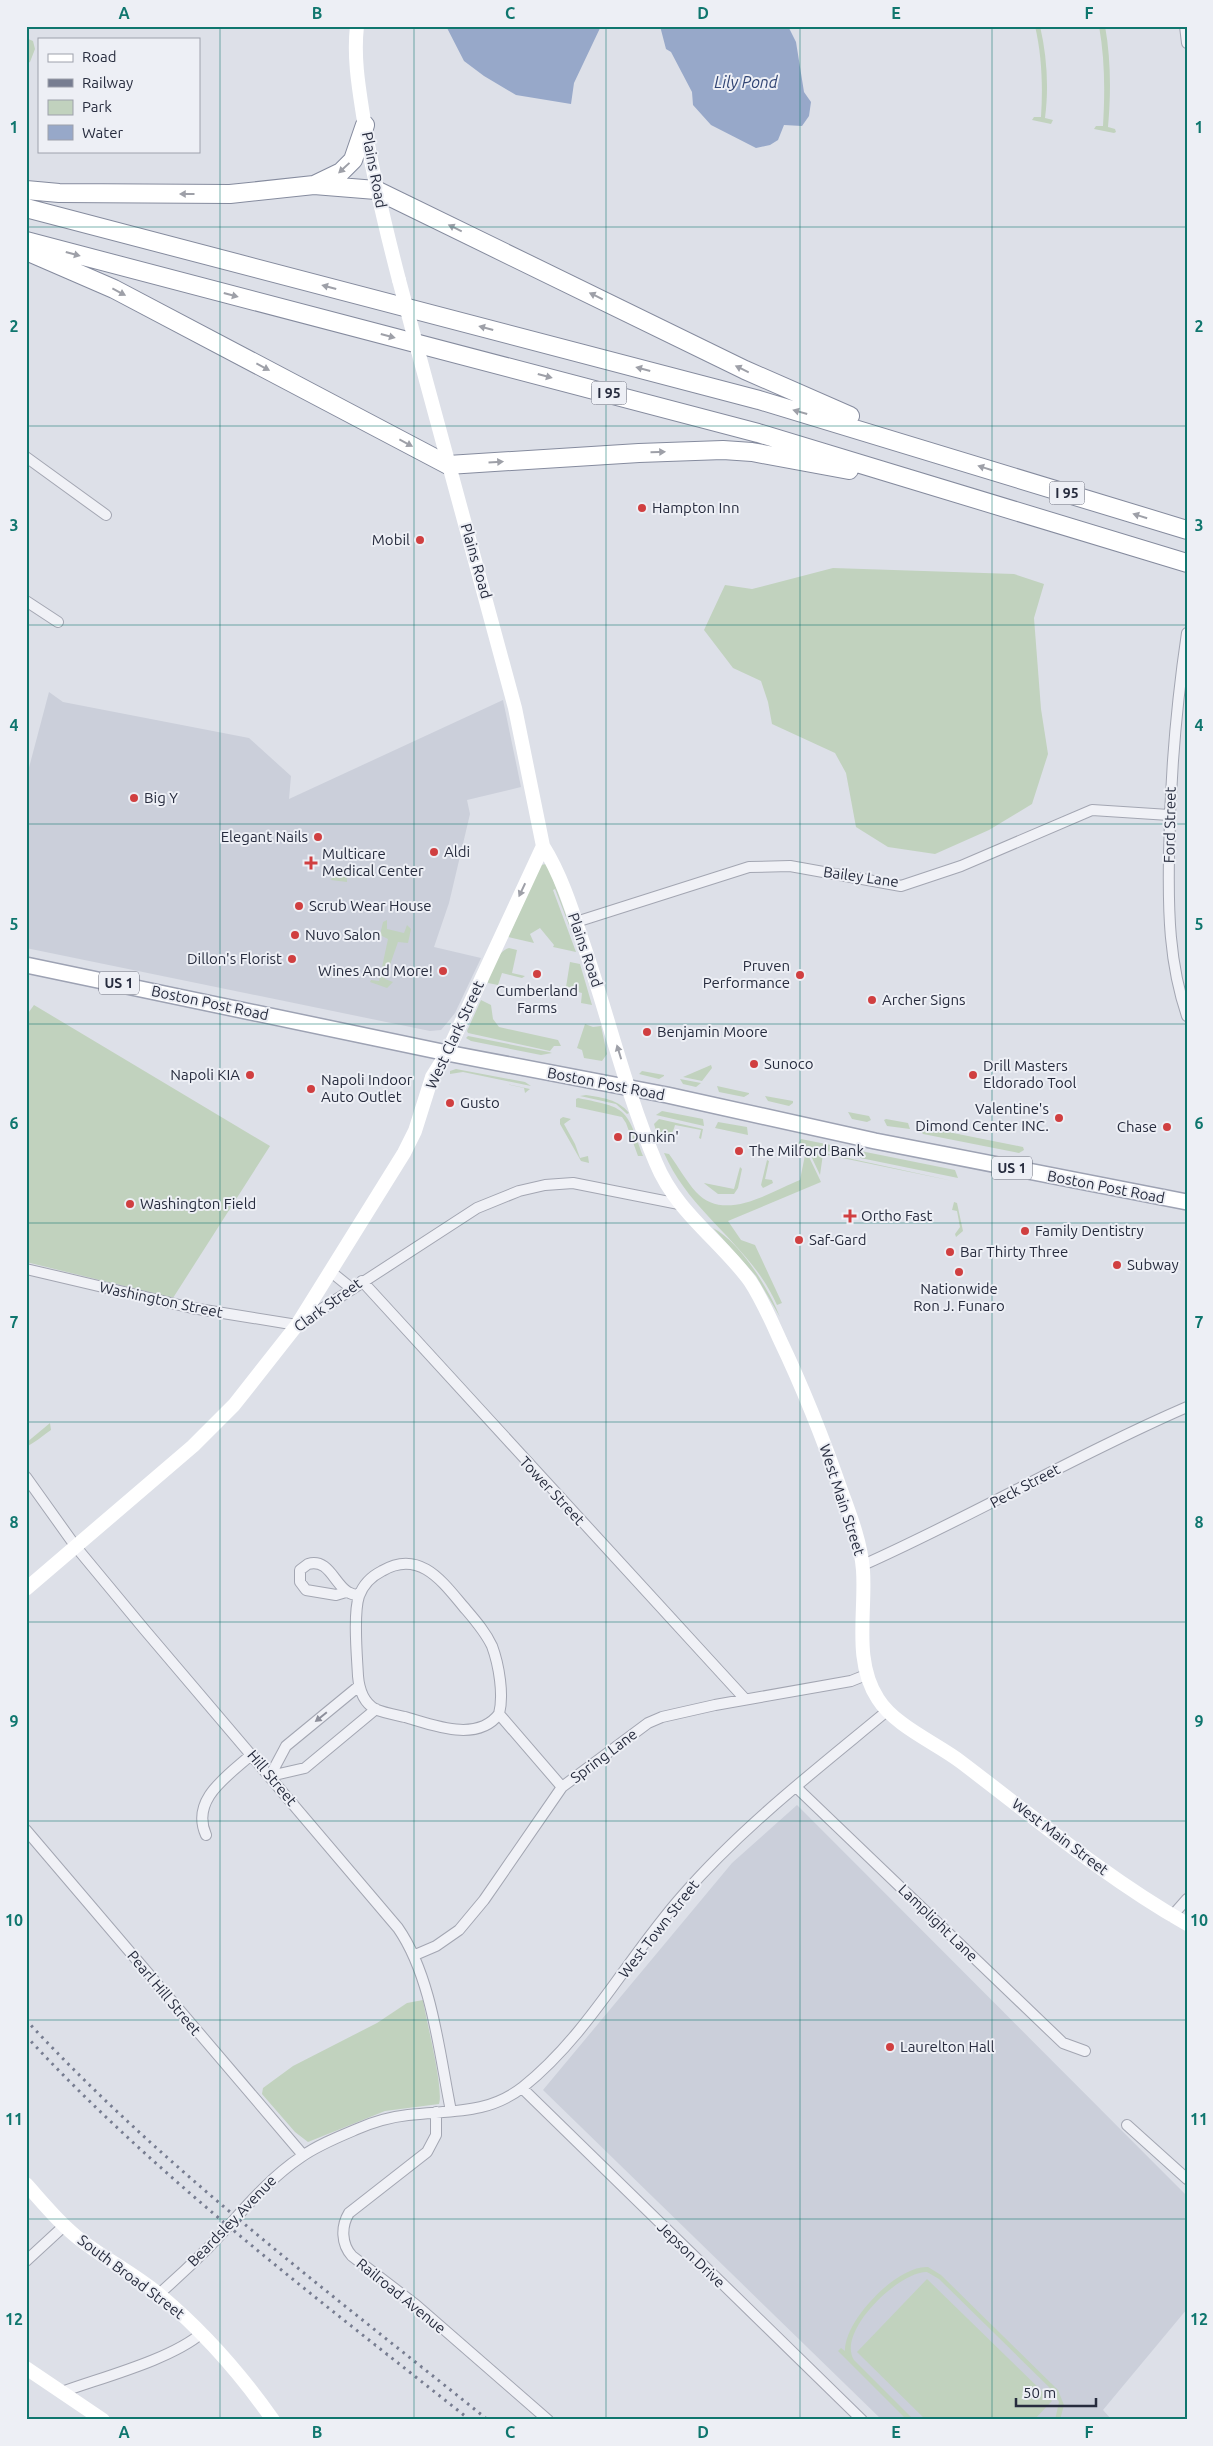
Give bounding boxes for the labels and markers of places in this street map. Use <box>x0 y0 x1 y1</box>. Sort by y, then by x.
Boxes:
place label: Hampton Inn <box>652 499 740 516</box>
marker: Hampton Inn <box>636 502 648 514</box>
place label: Mobil <box>372 531 410 548</box>
marker: Mobil <box>414 534 426 546</box>
place label: Big Y <box>144 789 178 806</box>
marker: Big Y <box>128 792 140 804</box>
place label: Elegant Nails <box>221 828 308 845</box>
marker: Elegant Nails <box>312 831 324 843</box>
place label: Aldi <box>444 843 470 860</box>
place label: Multicare Medical Center <box>322 845 424 879</box>
marker: Aldi <box>428 846 440 858</box>
marker: Multicare Medical Center <box>304 856 318 870</box>
place label: Scrub Wear House <box>309 897 432 914</box>
marker: Scrub Wear House <box>293 900 305 912</box>
place label: Nuvo Salon <box>305 926 381 943</box>
marker: Nuvo Salon <box>289 929 301 941</box>
place label: Dillon's Florist <box>187 950 282 967</box>
marker: Dillon's Florist <box>286 953 298 965</box>
place label: Pruven Performance <box>703 957 790 991</box>
place label: Wines And More! <box>318 962 433 979</box>
marker: Wines And More! <box>437 965 449 977</box>
marker: Cumberland Farms <box>531 968 543 980</box>
marker: Pruven Performance <box>794 969 806 981</box>
place label: Cumberland Farms <box>496 982 578 1016</box>
place label: Archer Signs <box>882 991 966 1008</box>
marker: Archer Signs <box>866 994 878 1006</box>
place label: Benjamin Moore <box>657 1023 768 1040</box>
marker: Benjamin Moore <box>641 1026 653 1038</box>
place label: Sunoco <box>764 1055 813 1072</box>
place label: Drill Masters Eldorado Tool <box>983 1057 1076 1091</box>
marker: Sunoco <box>748 1058 760 1070</box>
place label: Napoli KIA <box>170 1066 240 1083</box>
marker: Napoli KIA <box>244 1069 256 1081</box>
marker: Drill Masters Eldorado Tool <box>967 1069 979 1081</box>
place label: Napoli Indoor Auto Outlet <box>321 1071 413 1105</box>
marker: Napoli Indoor Auto Outlet <box>305 1083 317 1095</box>
place label: Gusto <box>460 1094 500 1111</box>
marker: Gusto <box>444 1097 456 1109</box>
place label: Valentine's Dimond Center INC. <box>915 1100 1049 1134</box>
marker: Valentine's Dimond Center INC. <box>1053 1112 1065 1124</box>
place label: Chase <box>1117 1118 1157 1135</box>
marker: Chase <box>1161 1121 1173 1133</box>
place label: Dunkin' <box>628 1128 679 1145</box>
marker: Dunkin' <box>612 1131 624 1143</box>
place label: The Milford Bank <box>749 1142 864 1159</box>
marker: The Milford Bank <box>733 1145 745 1157</box>
place label: Washington Field <box>140 1195 256 1212</box>
marker: Washington Field <box>124 1198 136 1210</box>
place label: Ortho Fast <box>861 1207 933 1224</box>
marker: Ortho Fast <box>843 1209 857 1223</box>
place label: Family Dentistry <box>1035 1222 1144 1239</box>
marker: Family Dentistry <box>1019 1225 1031 1237</box>
place label: Saf-Gard <box>809 1231 866 1248</box>
marker: Saf-Gard <box>793 1234 805 1246</box>
place label: Bar Thirty Three <box>960 1243 1068 1260</box>
marker: Bar Thirty Three <box>944 1246 956 1258</box>
place label: Subway <box>1127 1256 1179 1273</box>
marker: Subway <box>1111 1259 1123 1271</box>
marker: Nationwide Ron J. Funaro <box>953 1266 965 1278</box>
place label: Nationwide Ron J. Funaro <box>913 1280 1005 1314</box>
place label: Laurelton Hall <box>900 2038 995 2055</box>
marker: Laurelton Hall <box>884 2041 896 2053</box>

